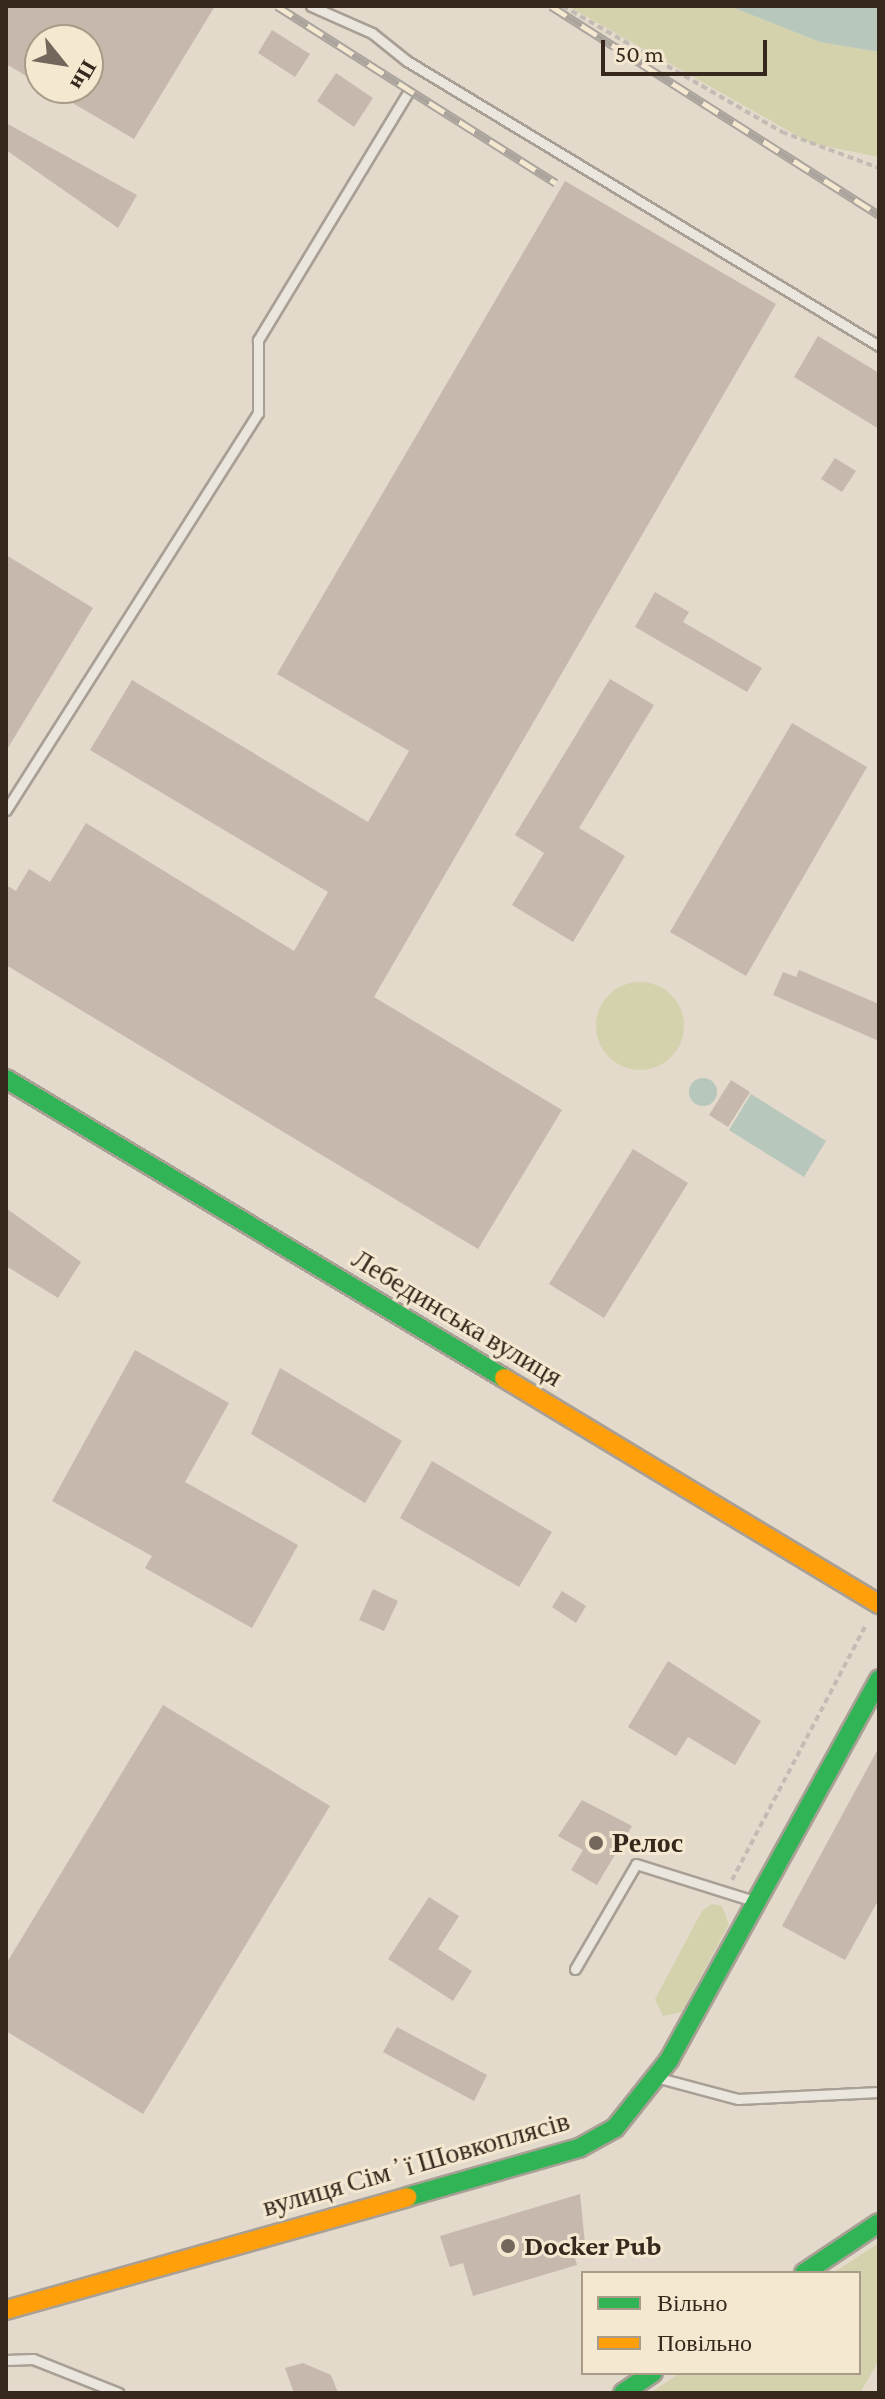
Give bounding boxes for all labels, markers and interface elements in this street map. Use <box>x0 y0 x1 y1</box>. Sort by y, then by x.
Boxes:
north arrow <box>24 24 104 104</box>
scale bar <box>605 24 771 74</box>
text: 50 m <box>615 40 664 67</box>
text: Пн <box>65 56 102 94</box>
street label: Лебединська вулиця <box>346 1242 568 1394</box>
place label: Релос <box>612 1826 683 1860</box>
marker: Релос <box>587 1834 605 1852</box>
street label: вулиця Сімʼї Шовкоплясів <box>259 2104 573 2224</box>
place label: Docker Pub <box>524 2229 661 2263</box>
marker: Docker Pub <box>499 2237 517 2255</box>
legend <box>581 2271 861 2375</box>
text: Вільно <box>657 2289 727 2316</box>
text: Повільно <box>657 2329 752 2356</box>

